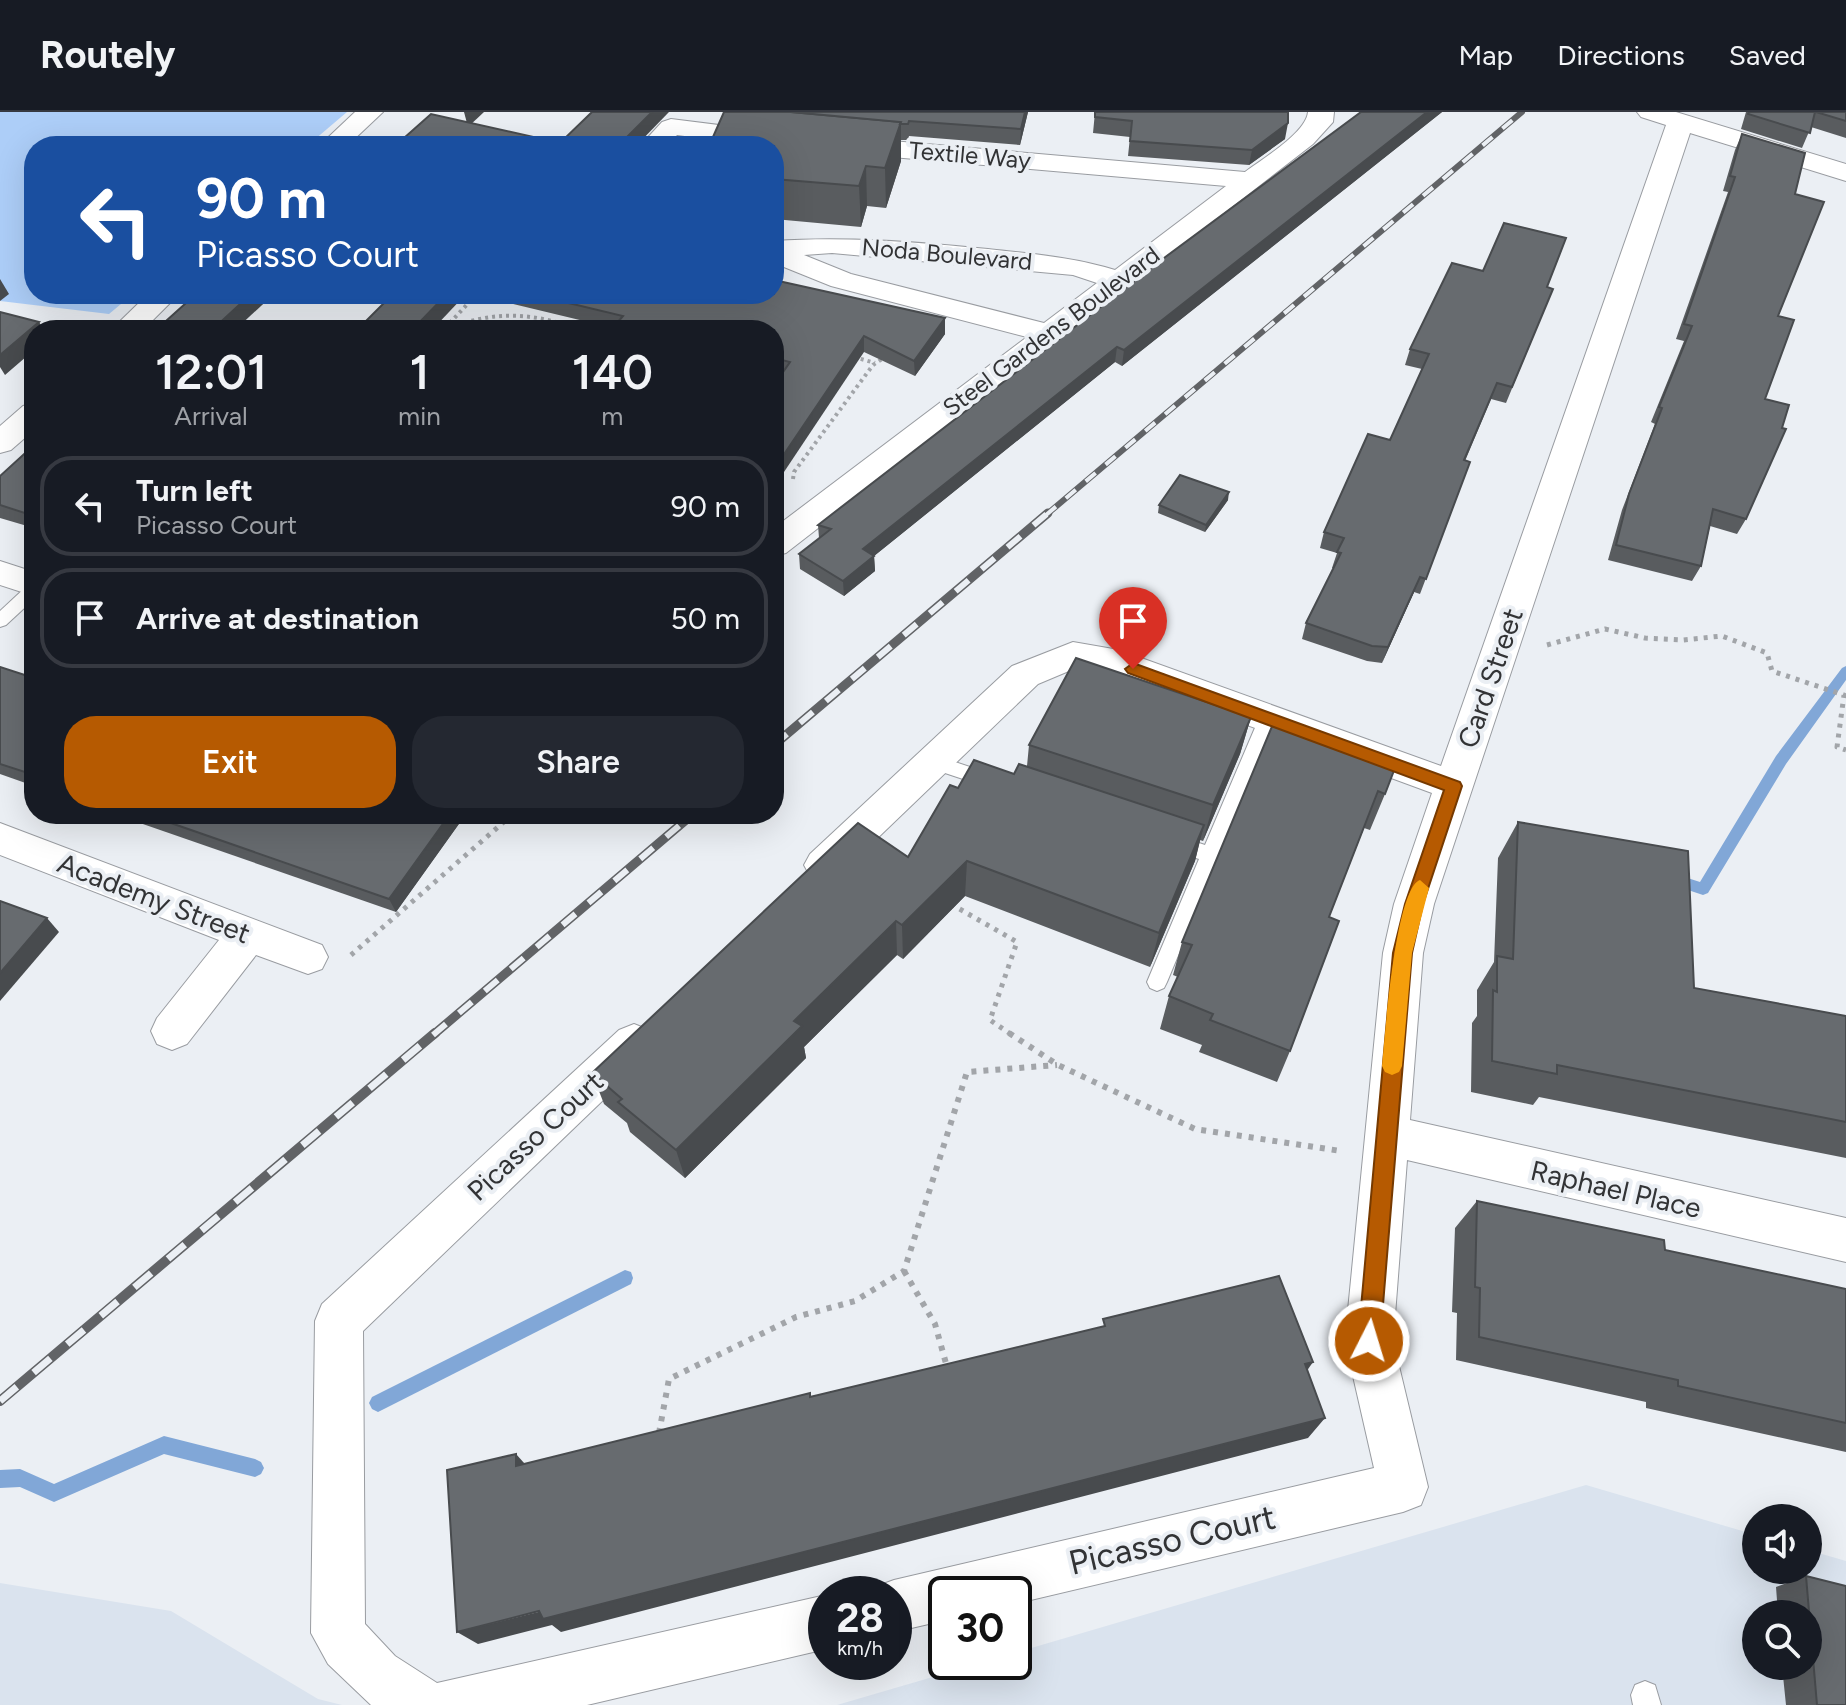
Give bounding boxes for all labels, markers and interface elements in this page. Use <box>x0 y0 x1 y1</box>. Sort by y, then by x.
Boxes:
text: Routely <box>40 32 175 78</box>
text: Map <box>1459 38 1513 72</box>
text: Directions <box>1557 38 1685 72</box>
text: Saved <box>1729 38 1806 72</box>
street label: Textile Way <box>908 135 1032 175</box>
text: 90 m <box>196 165 327 232</box>
icon: left <box>64 168 168 272</box>
street label: Noda Boulevard <box>860 232 1034 276</box>
text: Picasso Court <box>196 233 419 276</box>
street label: Steel Gardens Boulevard <box>937 240 1165 422</box>
text: 12:01 <box>155 343 267 401</box>
text: 1 <box>409 343 430 401</box>
text: 140 <box>572 343 653 401</box>
text: Arrival <box>174 400 248 432</box>
text: min <box>398 400 441 432</box>
text: m <box>601 400 623 432</box>
text: Turn left <box>136 472 253 509</box>
icon: left <box>68 484 112 528</box>
text: 90 m <box>671 488 740 525</box>
text: Picasso Court <box>136 509 297 541</box>
pin <box>1099 587 1167 669</box>
icon: arrive <box>68 596 112 640</box>
icon: arrive <box>1111 599 1155 643</box>
text: Arrive at destination <box>136 600 419 637</box>
text: 50 m <box>671 600 740 637</box>
street label: Card Street <box>1450 604 1530 752</box>
button: Exit <box>64 716 396 808</box>
button: Share <box>412 716 744 808</box>
street label: Academy Street <box>53 846 255 950</box>
street label: Picasso Court <box>460 1064 610 1208</box>
street label: Raphael Place <box>1528 1153 1704 1225</box>
position arrow <box>1327 1299 1411 1383</box>
street label: Picasso Court <box>1065 1496 1279 1584</box>
map controls <box>1742 1504 1822 1680</box>
button: sound <box>1742 1504 1822 1584</box>
speed limit sign: 30 <box>928 1576 1032 1680</box>
text: 28 <box>836 1594 884 1642</box>
button: search <box>1742 1600 1822 1680</box>
text: km/h <box>837 1636 883 1660</box>

